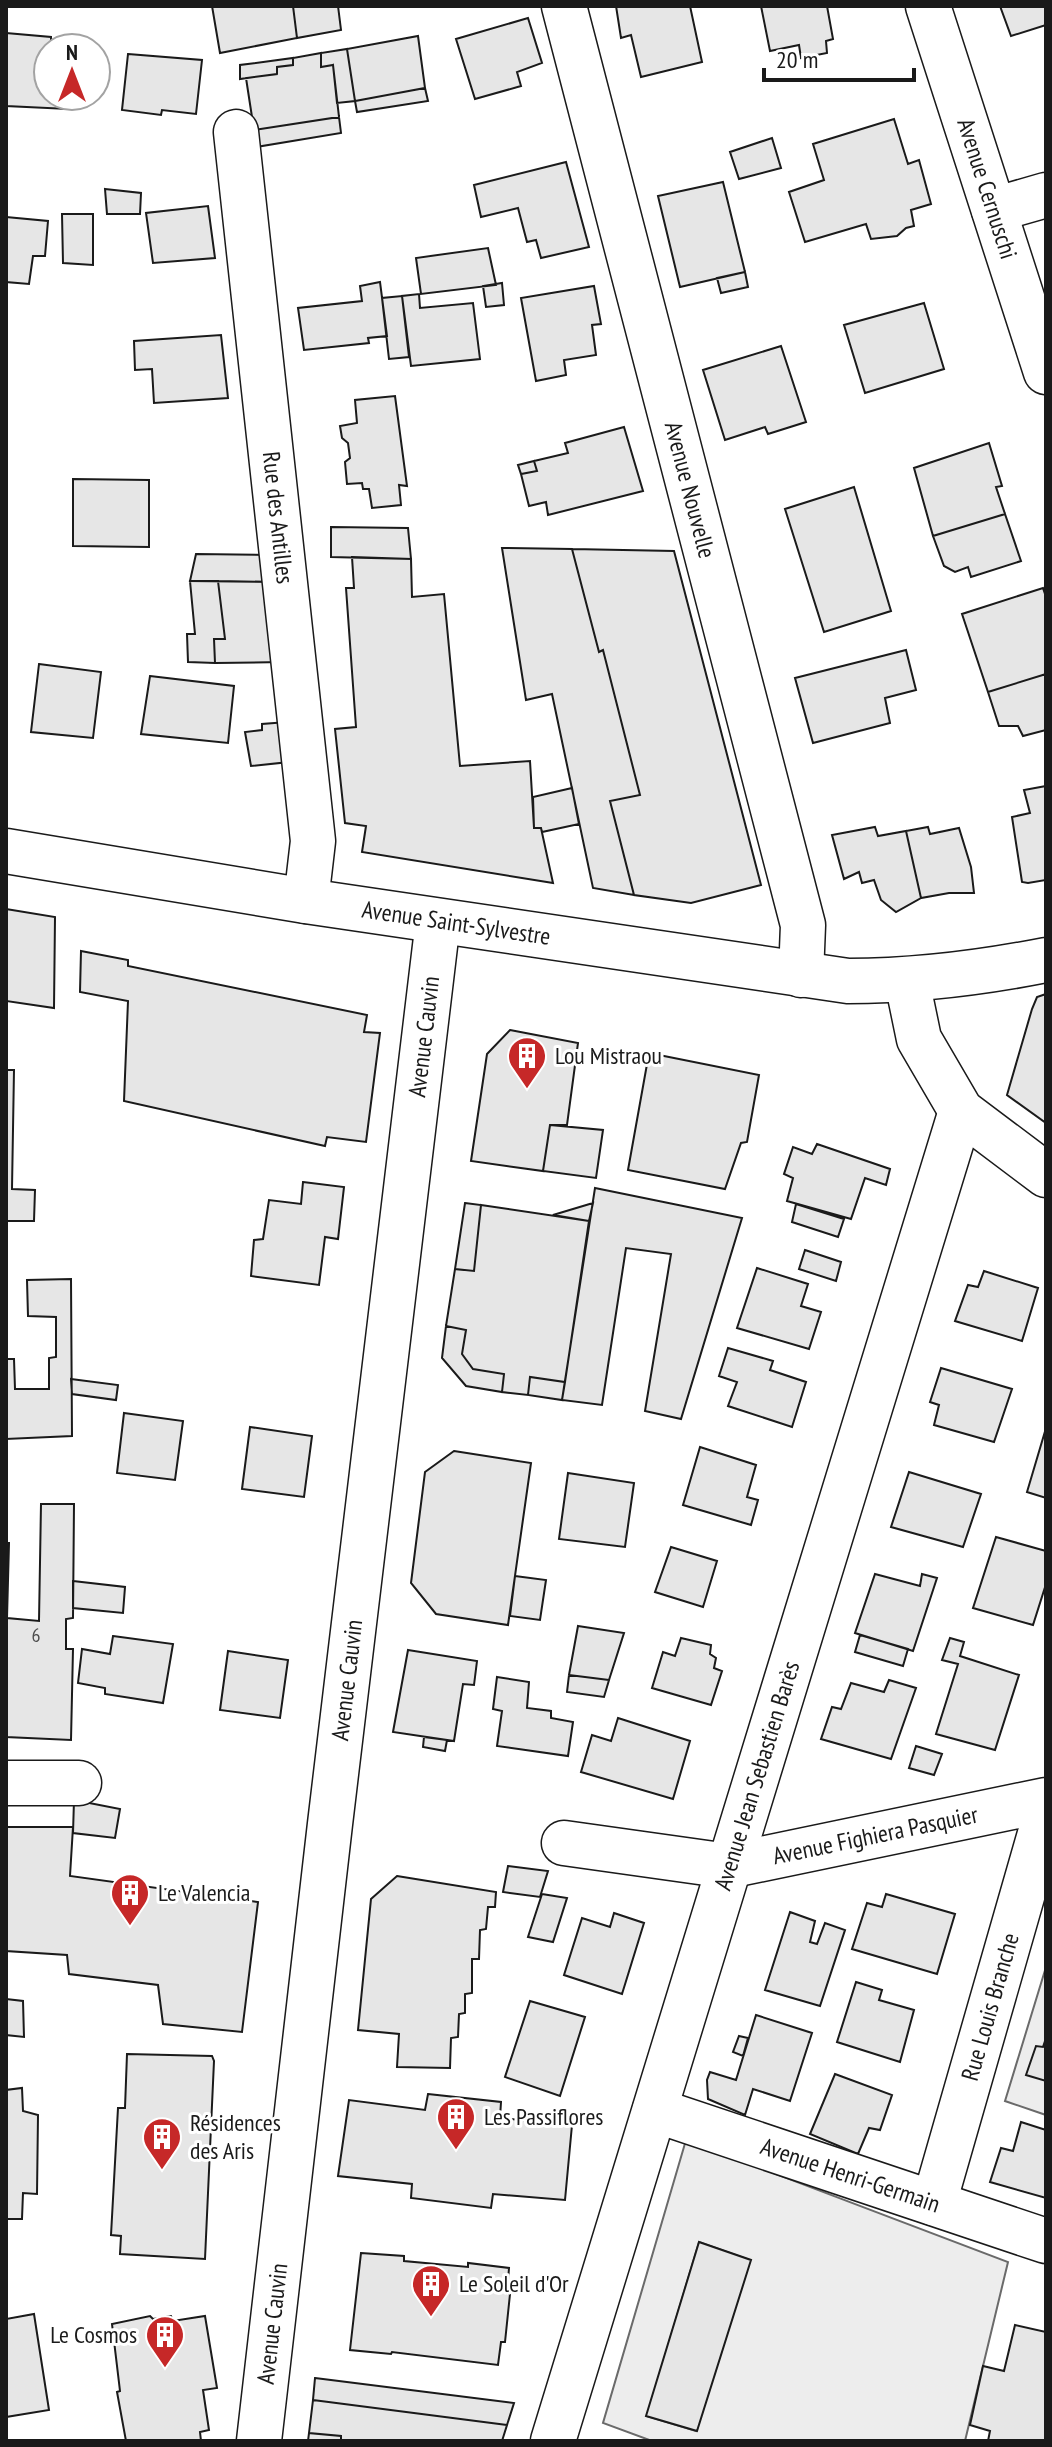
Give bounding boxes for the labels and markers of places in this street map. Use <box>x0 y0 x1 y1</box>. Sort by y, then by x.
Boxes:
building icon: Lou Mistraou <box>506 1035 548 1090</box>
place label: Lou Mistraou <box>555 1040 662 1071</box>
building icon: Le Valencia <box>109 1872 151 1927</box>
place label: Le Valencia <box>158 1877 250 1908</box>
building icon: Les Passiflores <box>435 2096 477 2151</box>
place label: Les Passiflores <box>484 2101 603 2132</box>
place label: Résidences des Aris <box>190 2107 281 2166</box>
building icon: Résidences des Aris <box>141 2116 183 2171</box>
building icon: Le Soleil d'Or <box>410 2263 452 2318</box>
place label: Le Soleil d'Or <box>459 2268 569 2299</box>
building icon: Le Cosmos <box>144 2314 186 2369</box>
place label: Le Cosmos <box>50 2319 137 2350</box>

